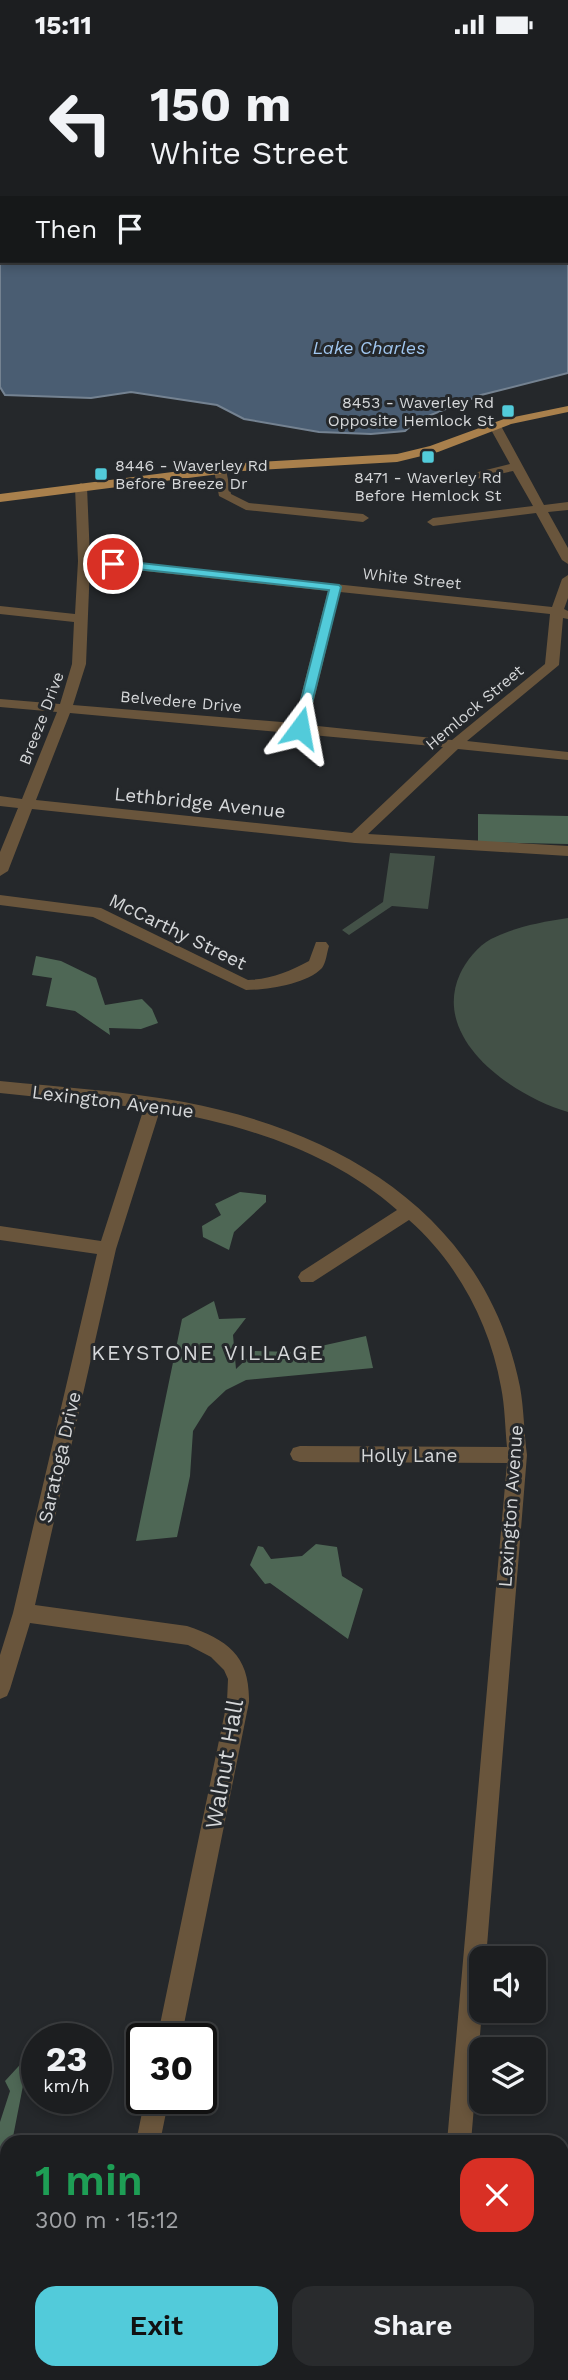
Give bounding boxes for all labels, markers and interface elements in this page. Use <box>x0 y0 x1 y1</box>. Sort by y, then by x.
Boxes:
text: 15:11 <box>35 10 92 40</box>
text: 150 m <box>150 75 291 133</box>
icon: left <box>35 77 126 168</box>
text: White Street <box>150 134 348 172</box>
icon: arrive <box>111 210 149 248</box>
text: Then <box>35 214 97 244</box>
water label: Lake Charles <box>313 337 425 358</box>
place label: 8453 - Waverley Rd Opposite Hemlock St <box>328 393 494 430</box>
marker: 8453 - Waverley Rd Opposite Hemlock St <box>500 403 516 419</box>
marker: 8471 - Waverley Rd Before Hemlock St <box>420 449 436 465</box>
place label: 8446 - Waverley Rd Before Breeze Dr <box>115 456 268 493</box>
marker: 8446 - Waverley Rd Before Breeze Dr <box>93 466 109 482</box>
place label: 8471 - Waverley Rd Before Hemlock St <box>354 468 502 505</box>
pin <box>83 534 143 594</box>
icon: arrive <box>94 545 132 583</box>
street label: White Street <box>362 564 463 593</box>
street label: Hemlock Street <box>422 661 527 754</box>
street label: Breeze Drive <box>15 669 68 767</box>
street label: Belvedere Drive <box>119 687 242 716</box>
position arrow <box>263 691 337 765</box>
street label: Lethbridge Avenue <box>113 782 287 823</box>
street label: McCarthy Street <box>105 888 250 975</box>
street label: Lexington Avenue <box>31 1080 195 1123</box>
district label: KEYSTONE VILLAGE <box>91 1340 325 1365</box>
street label: Saratoga Drive <box>33 1389 86 1525</box>
street label: Lexington Avenue <box>493 1424 528 1588</box>
street label: Holly Lane <box>361 1444 458 1467</box>
street label: Walnut Hall <box>200 1697 249 1831</box>
map controls <box>469 1946 546 2114</box>
button: sound <box>469 1946 546 2023</box>
speed limit sign: 30 <box>126 2023 217 2114</box>
button: layers <box>469 2037 546 2114</box>
text: 23 <box>46 2038 87 2080</box>
text: km/h <box>43 2075 90 2096</box>
text: 1 min <box>35 2156 143 2205</box>
button: close <box>460 2158 534 2232</box>
text: 300 m · 15:12 <box>35 2207 179 2234</box>
button: Exit <box>35 2286 278 2366</box>
button: Share <box>292 2286 534 2366</box>

